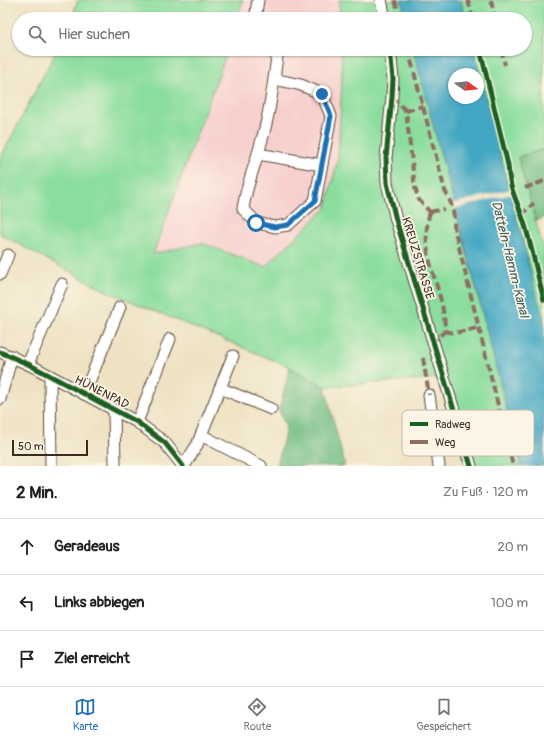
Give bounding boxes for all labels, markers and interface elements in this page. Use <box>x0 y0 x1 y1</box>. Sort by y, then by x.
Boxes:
search box <box>12 12 532 56</box>
icon: search <box>26 23 48 45</box>
text: Hier suchen <box>58 25 130 44</box>
north arrow <box>448 68 484 104</box>
route end <box>313 85 331 103</box>
water label: Datteln-Hamm-Kanal <box>488 199 533 321</box>
route start <box>247 214 265 232</box>
street label: KREUZSTRASSE <box>398 215 437 301</box>
street label: HÜNENPAD <box>72 371 132 413</box>
legend <box>402 410 534 456</box>
text: Radweg <box>435 418 471 431</box>
text: Weg <box>435 436 456 449</box>
scale bar <box>12 438 88 457</box>
text: 50 m <box>18 440 44 453</box>
text: 2 Min. <box>16 482 58 503</box>
text: Zu Fuß · 120 m <box>443 484 528 500</box>
icon: ahead <box>16 536 38 558</box>
text: Geradeaus <box>54 537 120 556</box>
text: 20 m <box>497 539 528 555</box>
icon: left <box>16 592 38 614</box>
text: Links abbiegen <box>54 593 145 612</box>
text: 100 m <box>491 595 528 611</box>
icon: arrive <box>16 648 38 670</box>
text: Ziel erreicht <box>54 649 130 668</box>
tab: Karte <box>73 696 98 733</box>
tab: Route <box>244 696 271 733</box>
tab: Gespeichert <box>417 696 471 733</box>

